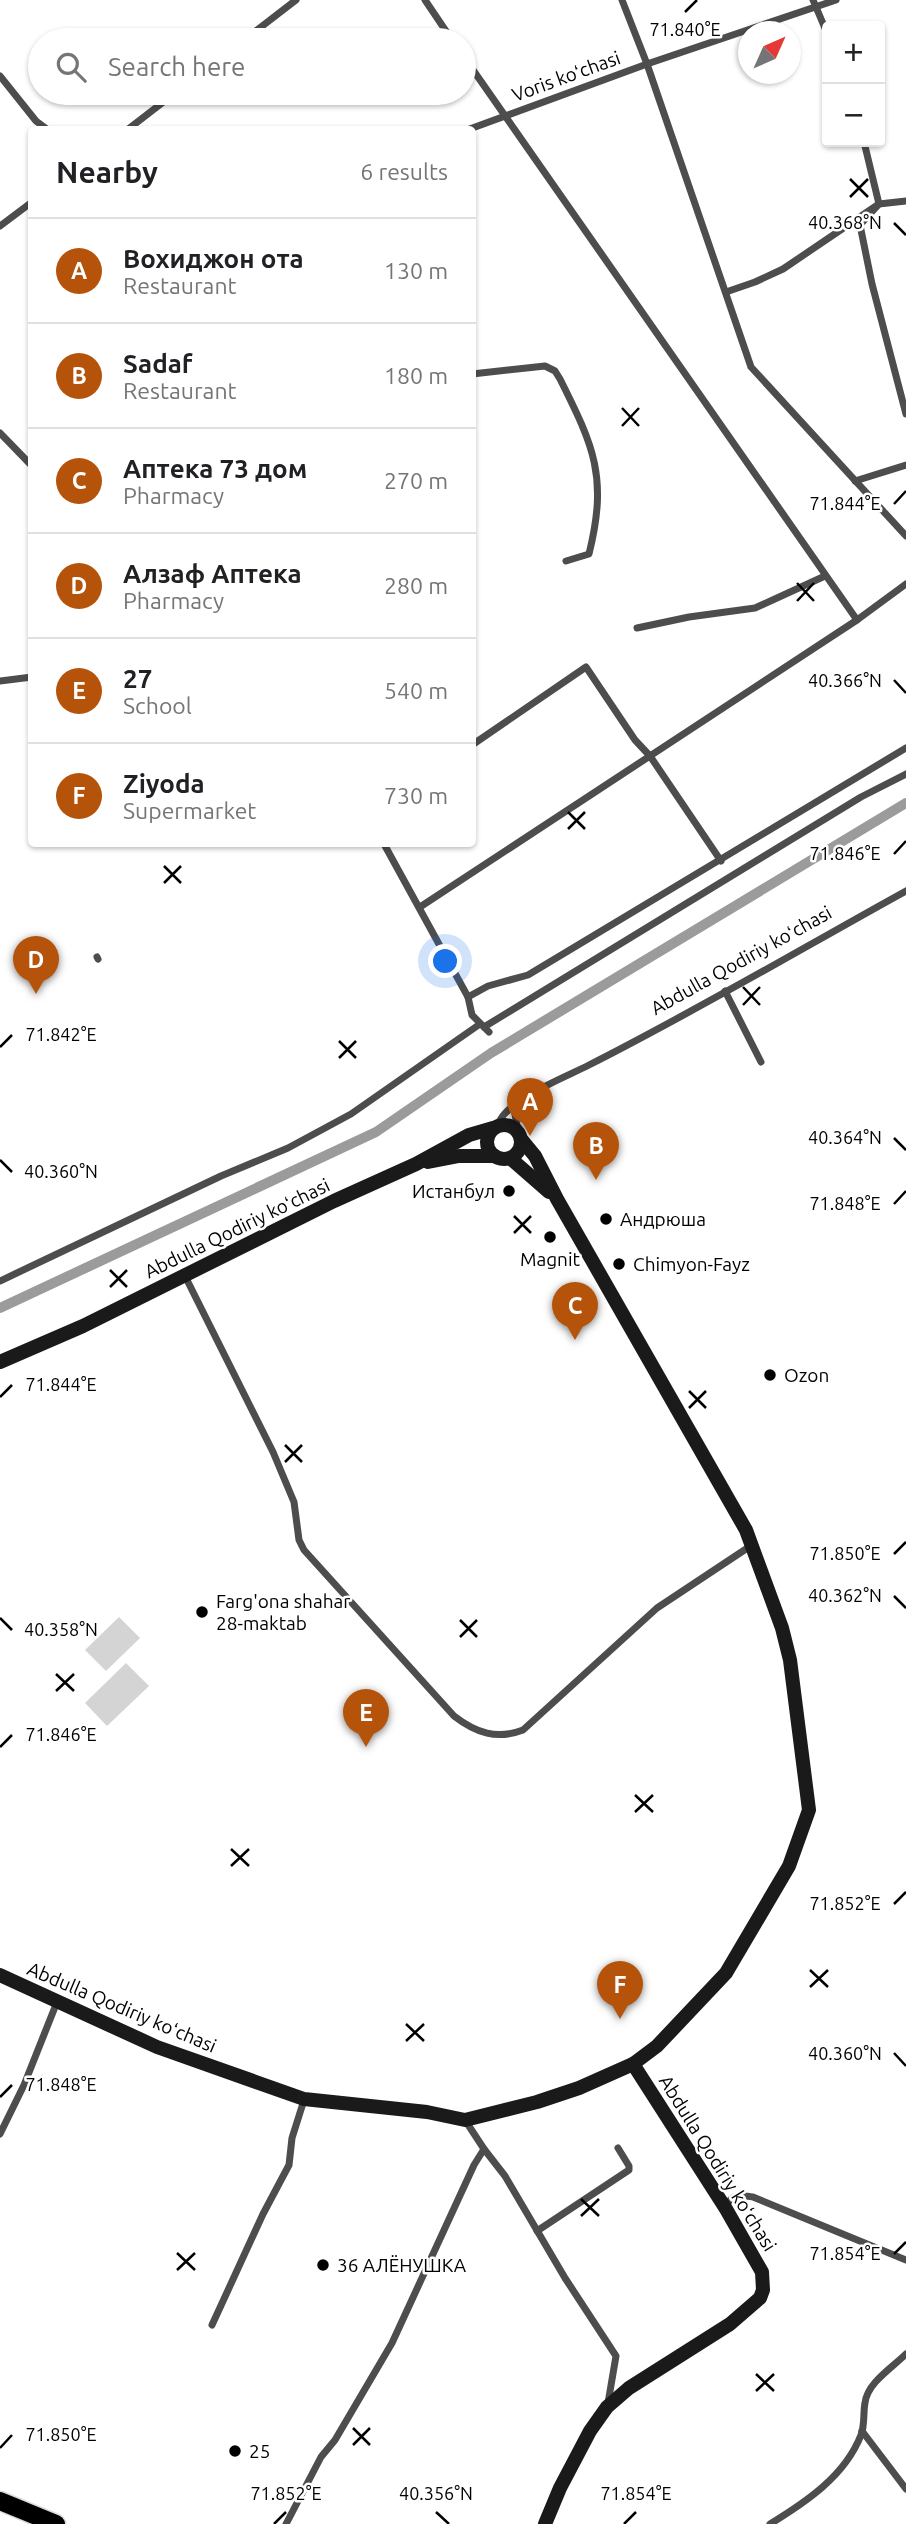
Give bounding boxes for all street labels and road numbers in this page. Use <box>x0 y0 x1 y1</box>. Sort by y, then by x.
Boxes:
street label: Voris koʻchasi <box>509 46 623 106</box>
street label: Abdulla Qodiriy koʻchasi <box>647 901 835 1019</box>
street label: Abdulla Qodiriy koʻchasi <box>141 1174 333 1282</box>
street label: Abdulla Qodiriy koʻchasi <box>24 1957 220 2057</box>
street label: Abdulla Qodiriy koʻchasi <box>655 2071 781 2255</box>

